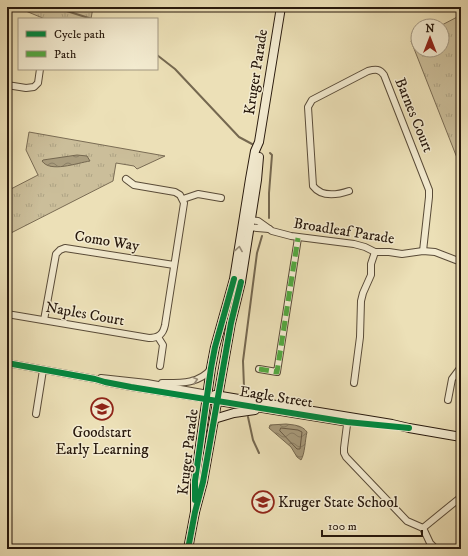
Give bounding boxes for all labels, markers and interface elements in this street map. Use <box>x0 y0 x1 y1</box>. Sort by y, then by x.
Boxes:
legend <box>18 18 158 70</box>
north arrow <box>410 18 450 58</box>
text: N <box>425 22 435 36</box>
text: Cycle path <box>54 27 106 42</box>
street label: Kruger Parade <box>240 28 272 116</box>
text: Path <box>54 47 77 62</box>
street label: Barnes Court <box>390 75 438 155</box>
street label: Broadleaf Parade <box>292 214 396 248</box>
street label: Como Way <box>73 227 142 256</box>
one-way arrow <box>234 246 243 252</box>
street label: Naples Court <box>44 298 126 330</box>
one-way arrow <box>192 376 198 384</box>
street label: Eagle Street <box>238 382 314 412</box>
school or university icon: Goodstart Early Learning <box>89 396 115 422</box>
street label: Kruger Parade <box>173 408 203 496</box>
place label: Goodstart Early Learning <box>56 423 149 459</box>
school or university icon: Kruger State School <box>250 489 276 515</box>
place label: Kruger State School <box>278 493 399 512</box>
scale bar <box>322 512 422 538</box>
text: 100 m <box>328 519 357 534</box>

